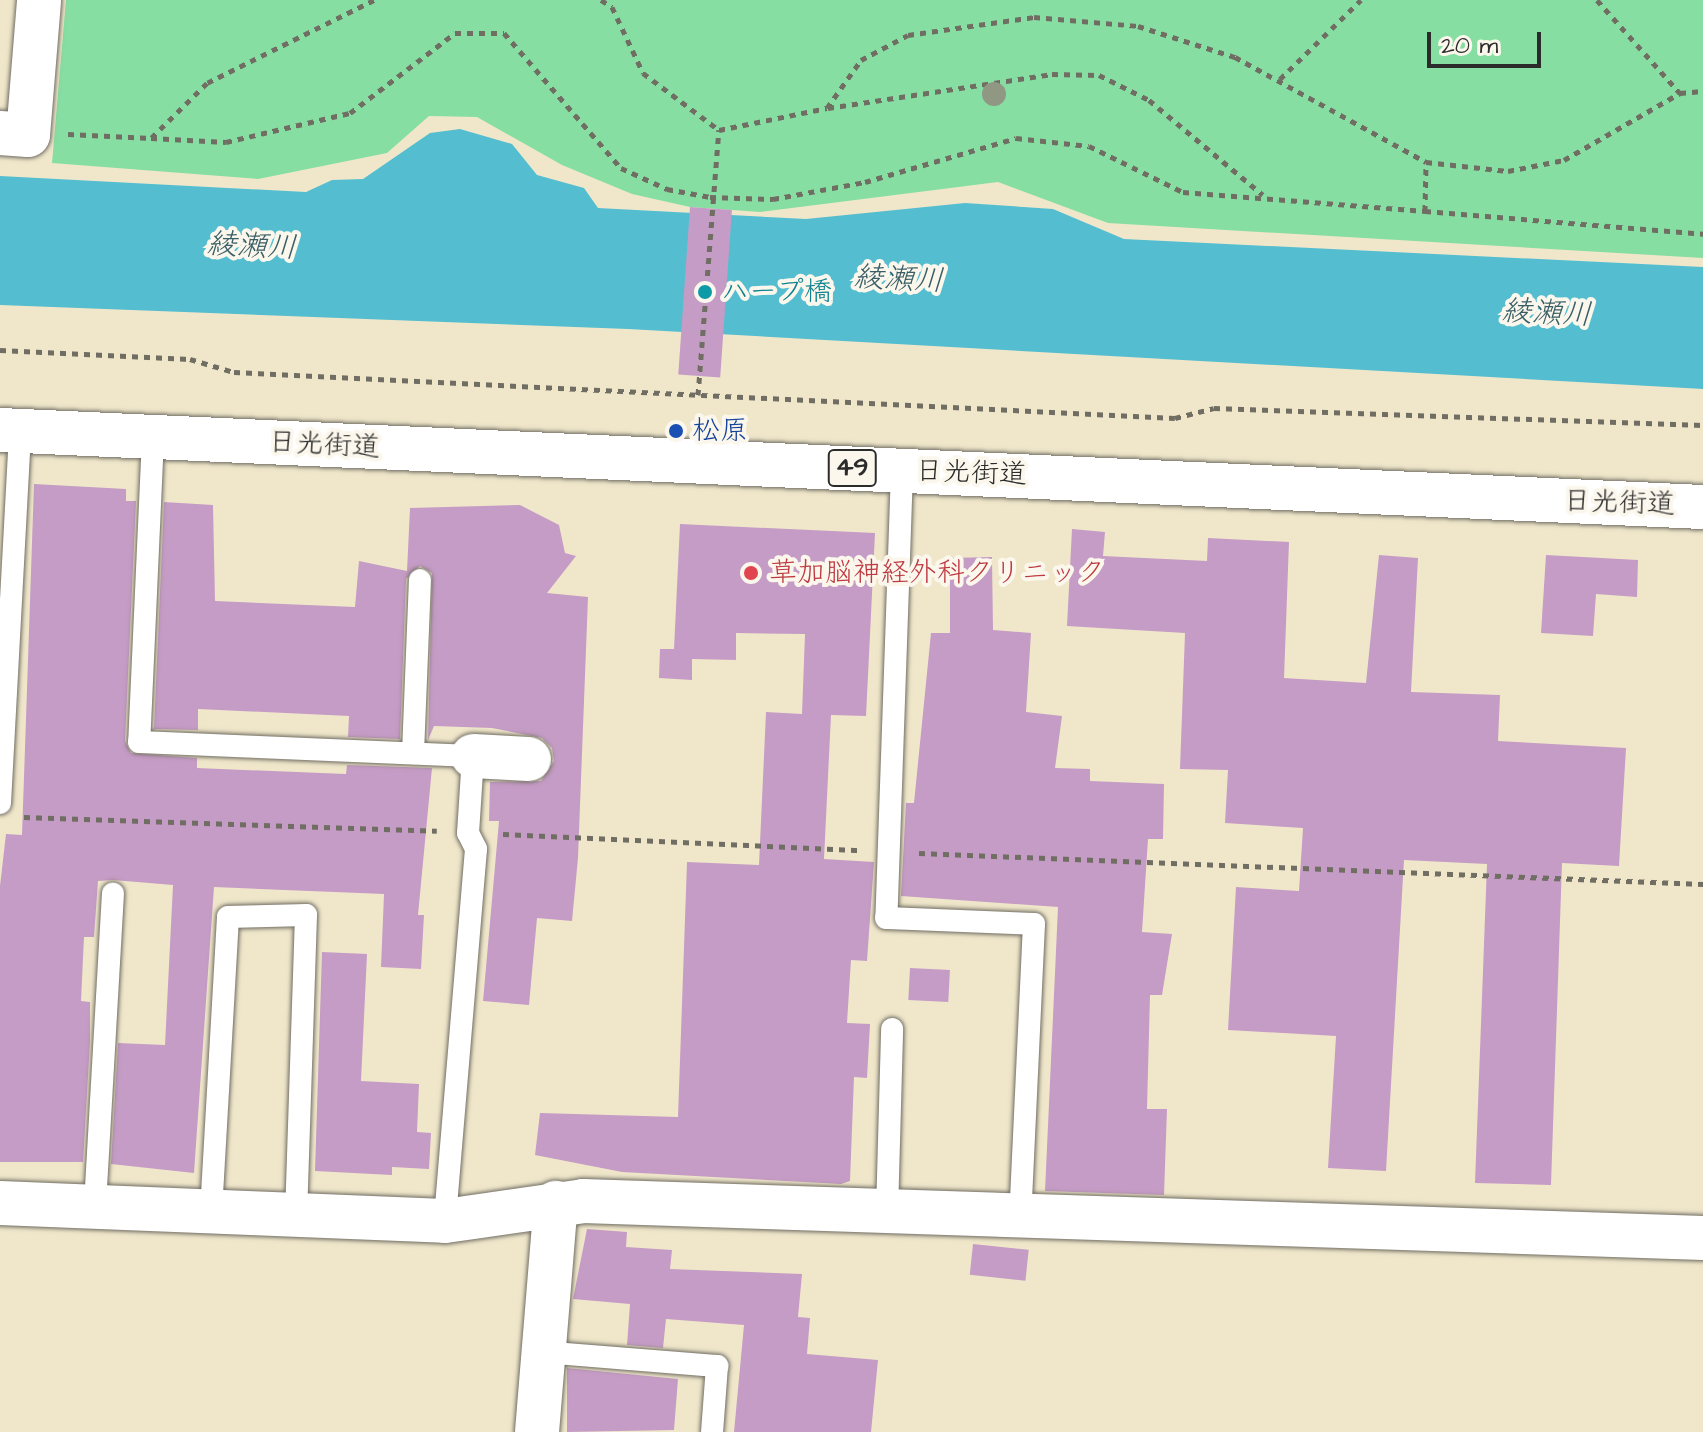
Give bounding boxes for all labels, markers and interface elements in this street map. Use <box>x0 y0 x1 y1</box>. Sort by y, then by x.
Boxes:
scale bar <box>1431 16 1545 66</box>
text: 20 m <box>1441 29 1498 63</box>
water label: 綾瀬川 <box>206 226 298 266</box>
water label: 綾瀬川 <box>853 259 945 299</box>
place label: ハープ橋 <box>721 275 833 309</box>
marker: ハープ橋 <box>696 283 714 301</box>
water label: 綾瀬川 <box>1501 293 1593 333</box>
place label: 松原 <box>692 414 748 448</box>
marker: 松原 <box>667 422 685 440</box>
street label: 日光街道 <box>267 425 381 465</box>
road number: 49 <box>826 446 878 490</box>
street label: 日光街道 <box>914 454 1028 492</box>
street label: 日光街道 <box>1562 484 1676 522</box>
place label: 草加脳神経外科クリニック <box>769 556 1105 590</box>
marker: 草加脳神経外科クリニック <box>740 562 762 584</box>

